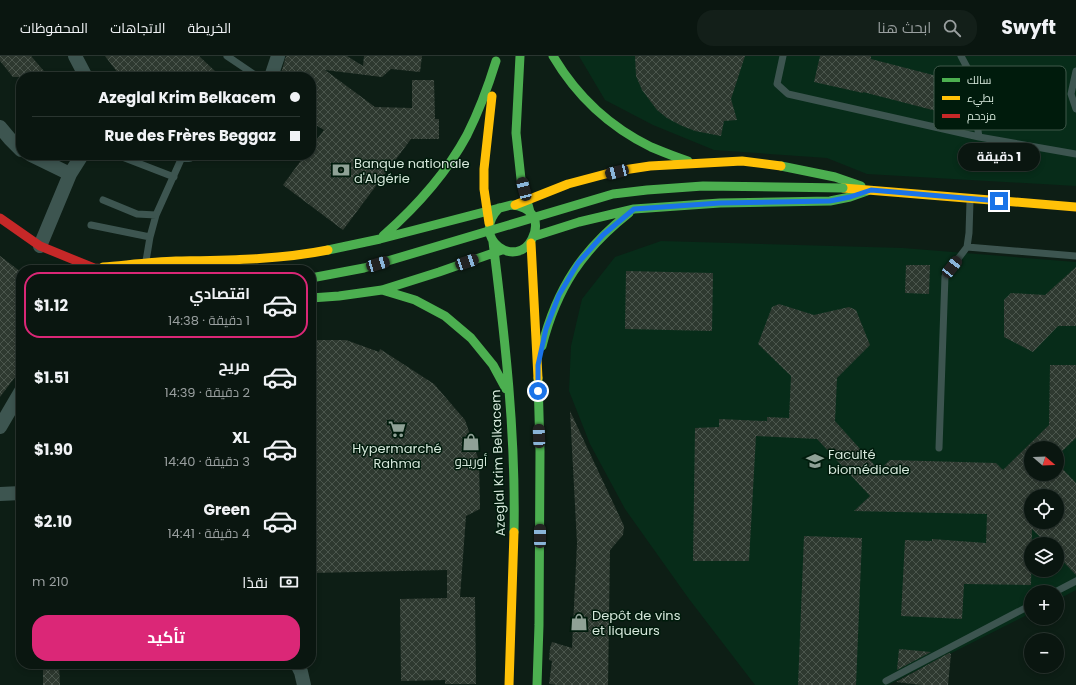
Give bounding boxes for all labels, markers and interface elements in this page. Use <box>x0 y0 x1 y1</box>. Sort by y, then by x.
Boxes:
search box <box>697 10 977 46</box>
text: Swyft <box>1001 14 1056 41</box>
text: ابحث هنا <box>877 17 931 38</box>
icon: search <box>941 17 963 39</box>
text: المحفوظات <box>20 18 88 38</box>
text: الاتجاهات <box>110 18 166 38</box>
text: الخريطة <box>188 18 231 38</box>
legend <box>934 66 1066 130</box>
text: سالك <box>967 72 991 88</box>
text: Azeglal Krim Belkacem <box>98 87 276 108</box>
text: بطيء <box>967 90 994 107</box>
text: مزدحم <box>967 108 996 124</box>
text: Rue des Frères Beggaz <box>105 125 276 146</box>
callout: 1 دقيقة <box>958 143 1040 171</box>
text: 1 دقيقة <box>977 147 1021 166</box>
place label: Banque nationale d'Algérie <box>354 154 469 188</box>
bank icon: Banque nationale d'Algérie <box>331 160 351 180</box>
car <box>604 163 630 181</box>
car <box>515 176 533 202</box>
route end <box>990 192 1008 210</box>
car <box>454 252 480 272</box>
car <box>940 254 964 280</box>
car <box>365 255 391 273</box>
text: اقتصادي <box>190 283 250 304</box>
icon: car <box>262 287 298 323</box>
text: $1.12 <box>34 295 68 316</box>
text: 1 دقيقة · 14:38 <box>168 311 250 330</box>
text: مريح <box>218 355 250 376</box>
icon: car <box>262 359 298 395</box>
text: $1.51 <box>34 367 69 388</box>
route start <box>529 382 547 400</box>
text: 2 دقيقة · 14:39 <box>165 383 250 402</box>
street label: Azeglal Krim Belkacem <box>486 389 510 537</box>
supermarket icon: Hypermarché Rahma <box>387 419 407 439</box>
car <box>533 424 545 448</box>
text: XL <box>232 427 250 448</box>
icon: car <box>262 431 298 467</box>
shop icon: أوريدو <box>461 432 481 452</box>
text: $1.90 <box>34 439 73 460</box>
place label: Hypermarché Rahma <box>352 439 442 473</box>
north arrow <box>1024 441 1064 481</box>
map controls <box>1024 441 1064 673</box>
place label: Faculté biomédicale <box>828 445 910 479</box>
school or university icon: Faculté biomédicale <box>805 451 825 471</box>
text: 3 دقيقة · 14:40 <box>164 452 250 471</box>
place label: أوريدو <box>455 452 488 471</box>
button: locate <box>1024 489 1064 529</box>
text: Green <box>204 499 250 520</box>
icon: car <box>262 503 298 539</box>
text: $2.10 <box>34 511 72 532</box>
text: 4 دقيقة · 14:41 <box>167 524 250 543</box>
car <box>534 524 546 548</box>
button: layers <box>1024 537 1064 577</box>
icon: cash <box>278 571 300 593</box>
text: 210 m <box>32 572 69 591</box>
text: نقدًا <box>242 572 268 593</box>
button: + <box>1024 585 1064 625</box>
place label: Depôt de vins et liqueurs <box>592 606 681 640</box>
shop icon: Depôt de vins et liqueurs <box>569 612 589 632</box>
button: تأكيد <box>32 615 300 661</box>
button: − <box>1024 633 1064 673</box>

